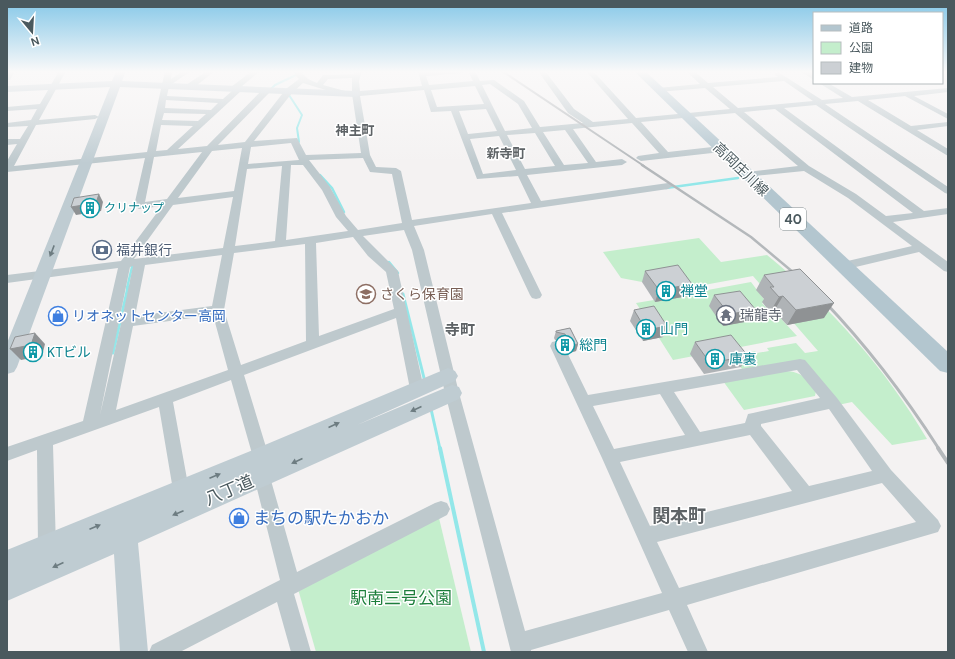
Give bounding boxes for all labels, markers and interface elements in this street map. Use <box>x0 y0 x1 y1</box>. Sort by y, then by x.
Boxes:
north arrow <box>12 12 52 52</box>
legend <box>813 12 943 84</box>
text: 道路 <box>849 20 873 36</box>
text: N <box>29 34 41 49</box>
text: 公園 <box>849 40 873 56</box>
text: 建物 <box>849 60 873 76</box>
district label: 神主町 <box>335 122 375 139</box>
street label: 高岡庄川線 <box>710 138 772 200</box>
district label: 新寺町 <box>486 145 526 162</box>
building icon: クリナップ <box>79 197 101 219</box>
place label: クリナップ <box>104 200 164 216</box>
road number: 40 <box>780 208 806 230</box>
bank icon: 福井銀行 <box>91 239 113 261</box>
place label: 福井銀行 <box>116 241 172 259</box>
one-way arrow <box>48 246 54 258</box>
building icon: 禅堂 <box>655 280 677 302</box>
place label: 禅堂 <box>680 282 708 300</box>
school or university icon: さくら保育園 <box>355 283 377 305</box>
place label: さくら保育園 <box>380 285 464 303</box>
temple icon: 瑞龍寺 <box>715 304 737 326</box>
shop icon: リオネットセンター高岡 <box>47 305 69 327</box>
place label: 瑞龍寺 <box>740 306 782 324</box>
place label: リオネットセンター高岡 <box>72 307 226 325</box>
building icon: 山門 <box>635 318 657 340</box>
district label: 寺町 <box>445 320 475 340</box>
place label: 山門 <box>660 320 688 338</box>
building icon: 総門 <box>554 334 576 356</box>
place label: 総門 <box>579 336 607 354</box>
building icon: KTビル <box>22 341 44 363</box>
place label: KTビル <box>47 343 91 361</box>
building icon: 庫裏 <box>704 348 726 370</box>
place label: 庫裏 <box>729 350 757 368</box>
one-way arrow <box>410 405 422 412</box>
one-way arrow <box>328 422 340 428</box>
one-way arrow <box>291 458 303 464</box>
street label: 八丁道 <box>201 470 257 510</box>
one-way arrow <box>209 473 221 479</box>
district label: 関本町 <box>652 504 706 528</box>
shop icon: まちの駅たかおか <box>228 507 250 529</box>
place label: まちの駅たかおか <box>253 507 389 529</box>
one-way arrow <box>171 510 183 516</box>
one-way arrow <box>89 523 101 529</box>
one-way arrow <box>52 562 64 568</box>
park label: 駅南三号公園 <box>350 587 452 609</box>

